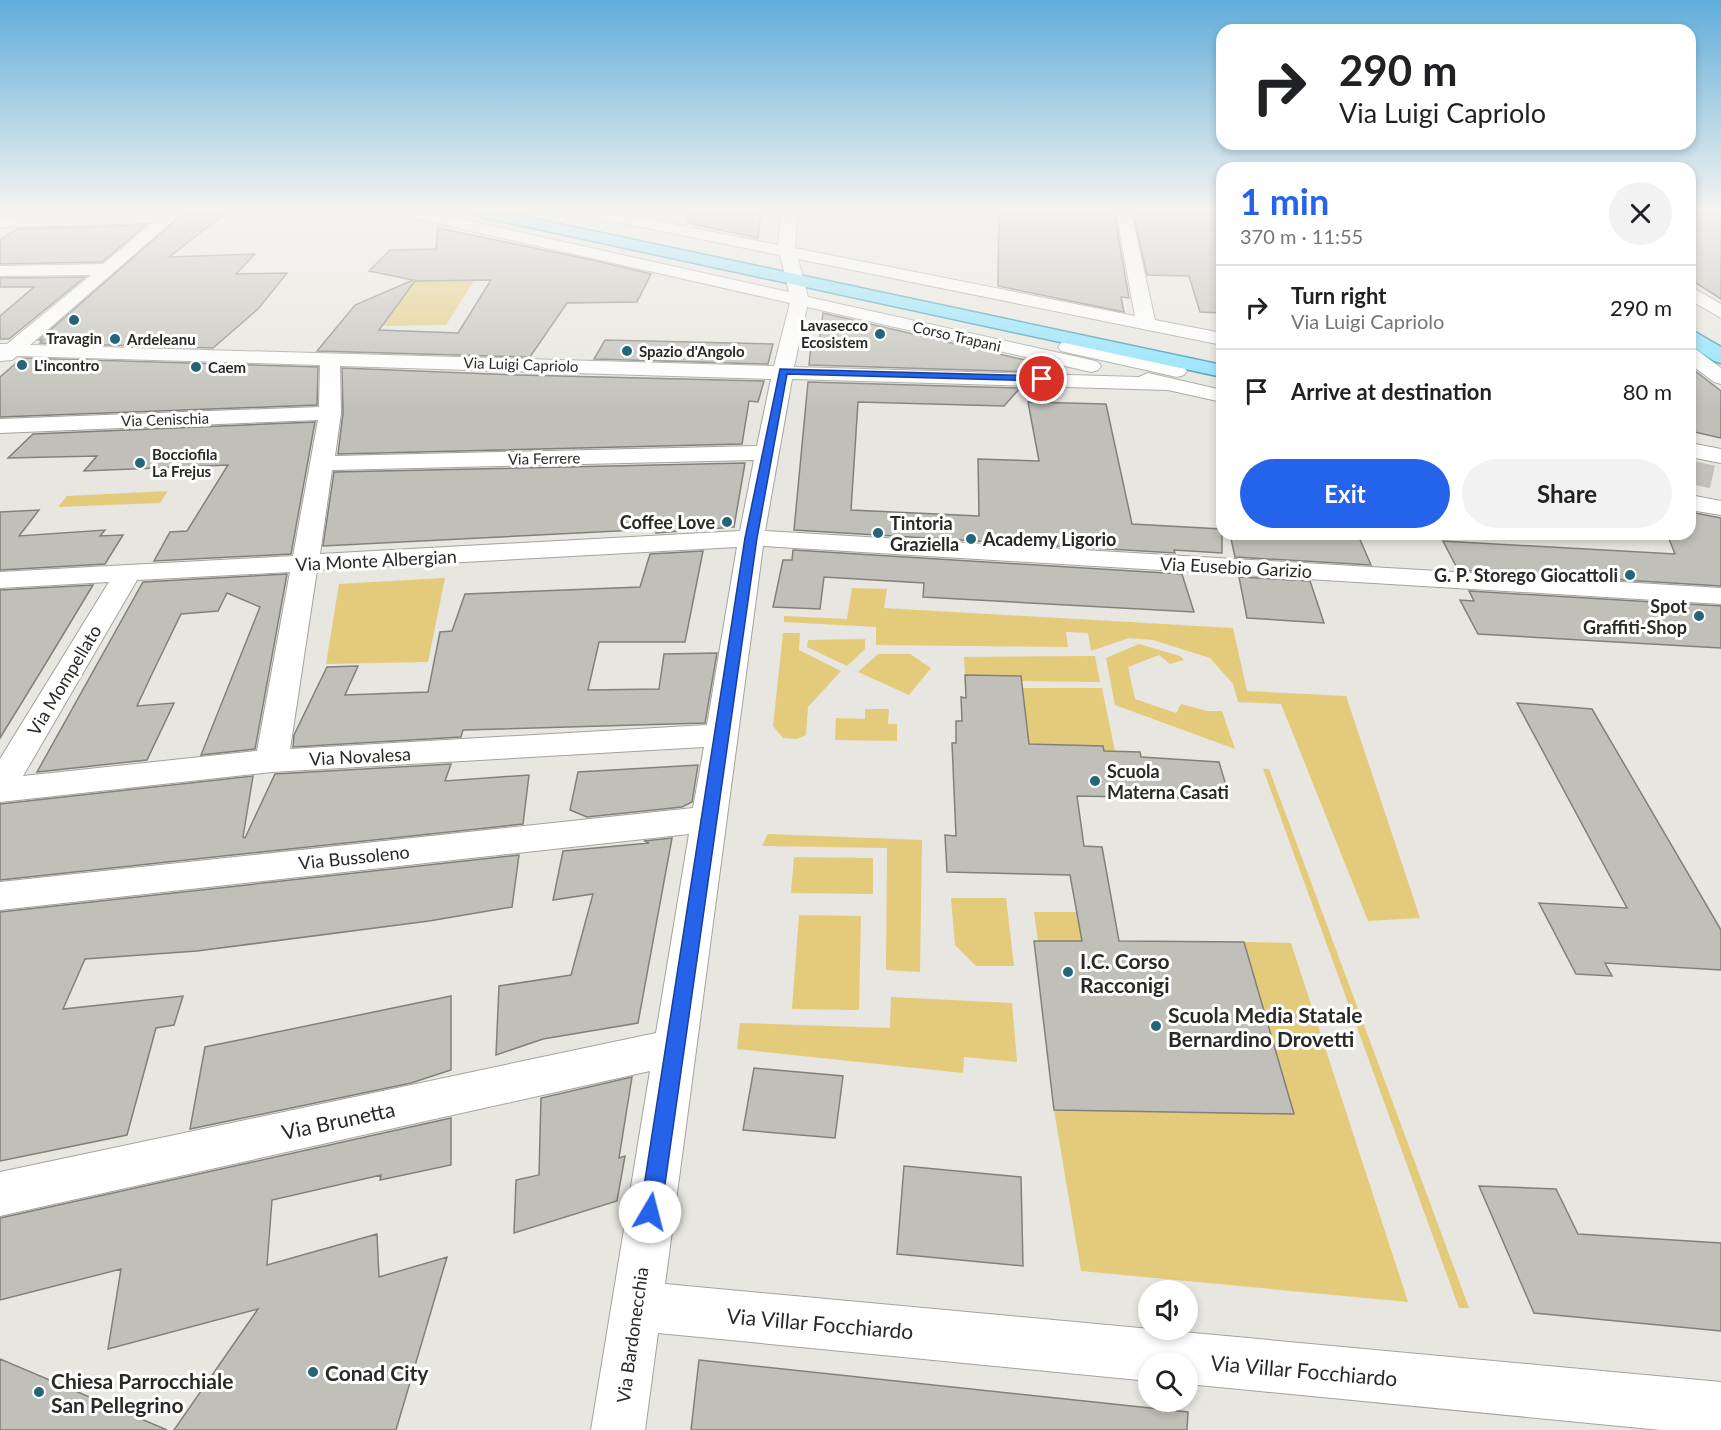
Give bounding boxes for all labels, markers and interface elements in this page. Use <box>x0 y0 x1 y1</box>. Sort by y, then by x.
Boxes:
text: 290 m <box>1339 45 1457 95</box>
icon: right <box>1240 48 1318 126</box>
text: Via Luigi Capriolo <box>1339 96 1546 129</box>
text: 1 min <box>1240 179 1329 223</box>
button: close <box>1609 182 1672 245</box>
text: 370 m · 11:55 <box>1240 224 1363 248</box>
text: Turn right <box>1291 282 1386 309</box>
icon: right <box>1240 291 1273 324</box>
text: 290 m <box>1610 294 1672 321</box>
text: Via Luigi Capriolo <box>1291 309 1444 333</box>
marker: Travagin <box>67 313 81 327</box>
place label: Lavasecco Ecosistem <box>800 316 868 351</box>
street label: Corso Trapani <box>911 317 1003 355</box>
marker: Lavasecco Ecosistem <box>873 327 887 341</box>
place label: Travagin <box>46 329 102 347</box>
place label: Ardeleanu <box>126 330 196 348</box>
marker: Ardeleanu <box>108 332 122 346</box>
place label: Spazio d'Angolo <box>639 342 745 360</box>
marker: Spazio d'Angolo <box>620 344 634 358</box>
street label: Via Luigi Capriolo <box>463 353 579 375</box>
pin <box>1016 353 1067 404</box>
place label: L'incontro <box>34 356 100 374</box>
marker: L'incontro <box>15 358 29 372</box>
place label: Caem <box>208 358 246 376</box>
marker: Caem <box>189 360 203 374</box>
icon: arrive <box>1025 362 1058 395</box>
icon: arrive <box>1240 375 1273 408</box>
text: Arrive at destination <box>1291 378 1492 405</box>
text: 80 m <box>1623 378 1672 405</box>
street label: Via Cenischia <box>121 408 209 430</box>
place label: Bocciofila La Frejus <box>152 445 217 480</box>
street label: Via Ferrere <box>508 448 580 468</box>
marker: Bocciofila La Frejus <box>133 456 147 470</box>
button: Exit <box>1240 459 1450 528</box>
button: Share <box>1462 459 1672 528</box>
place label: Coffee Love <box>620 511 715 533</box>
place label: Tintoria Graziella <box>890 512 959 555</box>
marker: Coffee Love <box>720 515 734 529</box>
marker: Tintoria Graziella <box>871 526 885 540</box>
place label: Academy Ligorio <box>982 528 1116 550</box>
marker: Academy Ligorio <box>964 532 978 546</box>
street label: Via Monte Albergian <box>295 545 457 575</box>
street label: Via Eusebio Garizio <box>1159 552 1313 582</box>
place label: G. P. Storego Giocattoli <box>1434 564 1618 586</box>
marker: G. P. Storego Giocattoli <box>1623 568 1637 582</box>
place label: Spot Graffiti-Shop <box>1583 595 1687 638</box>
marker: Spot Graffiti-Shop <box>1692 609 1706 623</box>
street label: Via Mompellato <box>22 621 106 739</box>
street label: Via Novalesa <box>308 742 412 770</box>
place label: Scuola Materna Casati <box>1107 760 1229 803</box>
marker: Scuola Materna Casati <box>1088 774 1102 788</box>
street label: Via Bussoleno <box>297 840 411 874</box>
place label: I.C. Corso Racconigi <box>1080 948 1170 997</box>
marker: I.C. Corso Racconigi <box>1061 965 1075 979</box>
place label: Scuola Media Statale Bernardino Drovetti <box>1168 1002 1363 1051</box>
marker: Scuola Media Statale Bernardino Drovetti <box>1149 1019 1163 1033</box>
street label: Via Brunetta <box>279 1096 397 1144</box>
position arrow <box>618 1180 682 1244</box>
street label: Via Bardonecchia <box>612 1266 652 1404</box>
map controls <box>1138 1280 1198 1412</box>
button: sound <box>1138 1280 1198 1340</box>
street label: Via Villar Focchiardo <box>726 1302 914 1344</box>
street label: Via Villar Focchiardo <box>1210 1349 1398 1391</box>
button: search <box>1138 1352 1198 1412</box>
place label: Conad City <box>325 1360 429 1385</box>
marker: Conad City <box>306 1365 320 1379</box>
place label: Chiesa Parrocchiale San Pellegrino <box>51 1368 233 1417</box>
marker: Chiesa Parrocchiale San Pellegrino <box>32 1385 46 1399</box>

